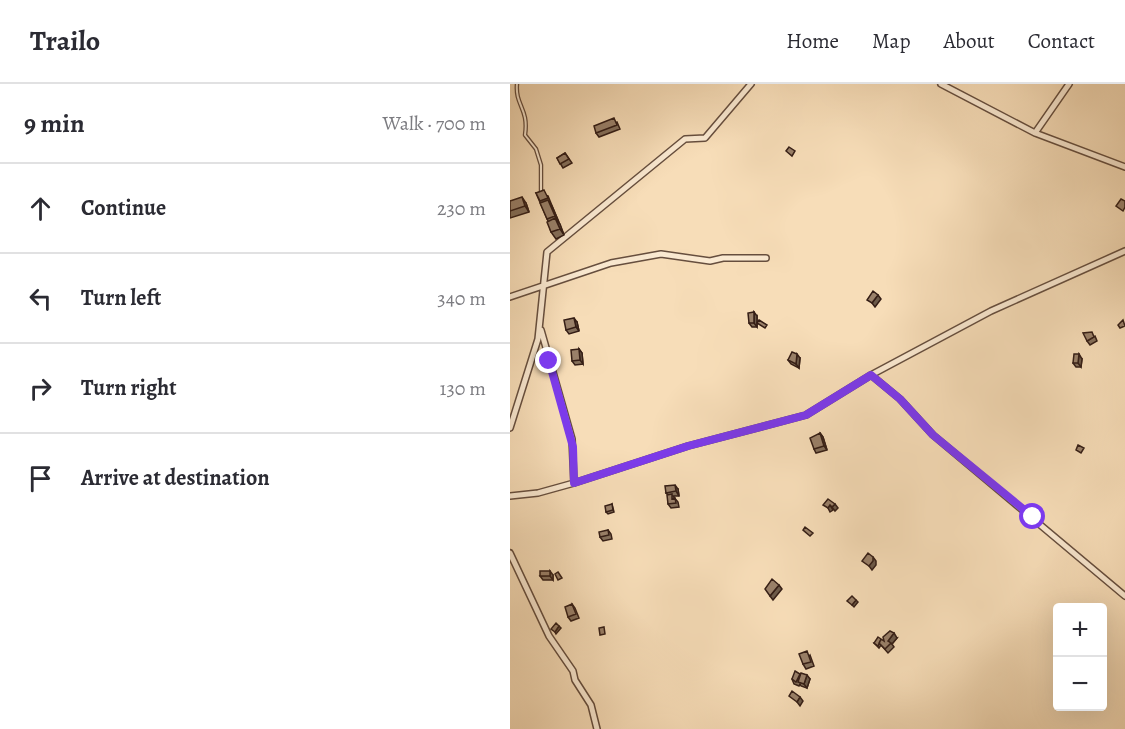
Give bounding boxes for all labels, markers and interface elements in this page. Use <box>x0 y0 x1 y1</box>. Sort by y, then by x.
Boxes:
text: Trailo <box>30 22 100 60</box>
text: Home <box>786 27 839 55</box>
text: Map <box>872 27 910 55</box>
text: About <box>943 27 995 55</box>
text: Contact <box>1028 27 1095 55</box>
text: 9 min <box>24 106 85 141</box>
text: Walk · 700 m <box>383 110 486 137</box>
icon: ahead <box>24 192 57 225</box>
text: Continue <box>81 193 166 223</box>
text: 230 m <box>437 195 486 222</box>
icon: left <box>24 282 57 315</box>
text: Turn left <box>81 283 161 313</box>
text: 340 m <box>437 285 486 312</box>
route end <box>535 347 561 373</box>
icon: right <box>24 372 57 405</box>
text: Turn right <box>81 373 177 403</box>
text: 130 m <box>440 375 486 402</box>
icon: arrive <box>24 462 57 495</box>
text: Arrive at destination <box>81 463 270 493</box>
route start <box>1019 503 1045 529</box>
map controls <box>1053 603 1107 711</box>
button: + <box>1053 603 1107 657</box>
button: − <box>1053 657 1107 711</box>

